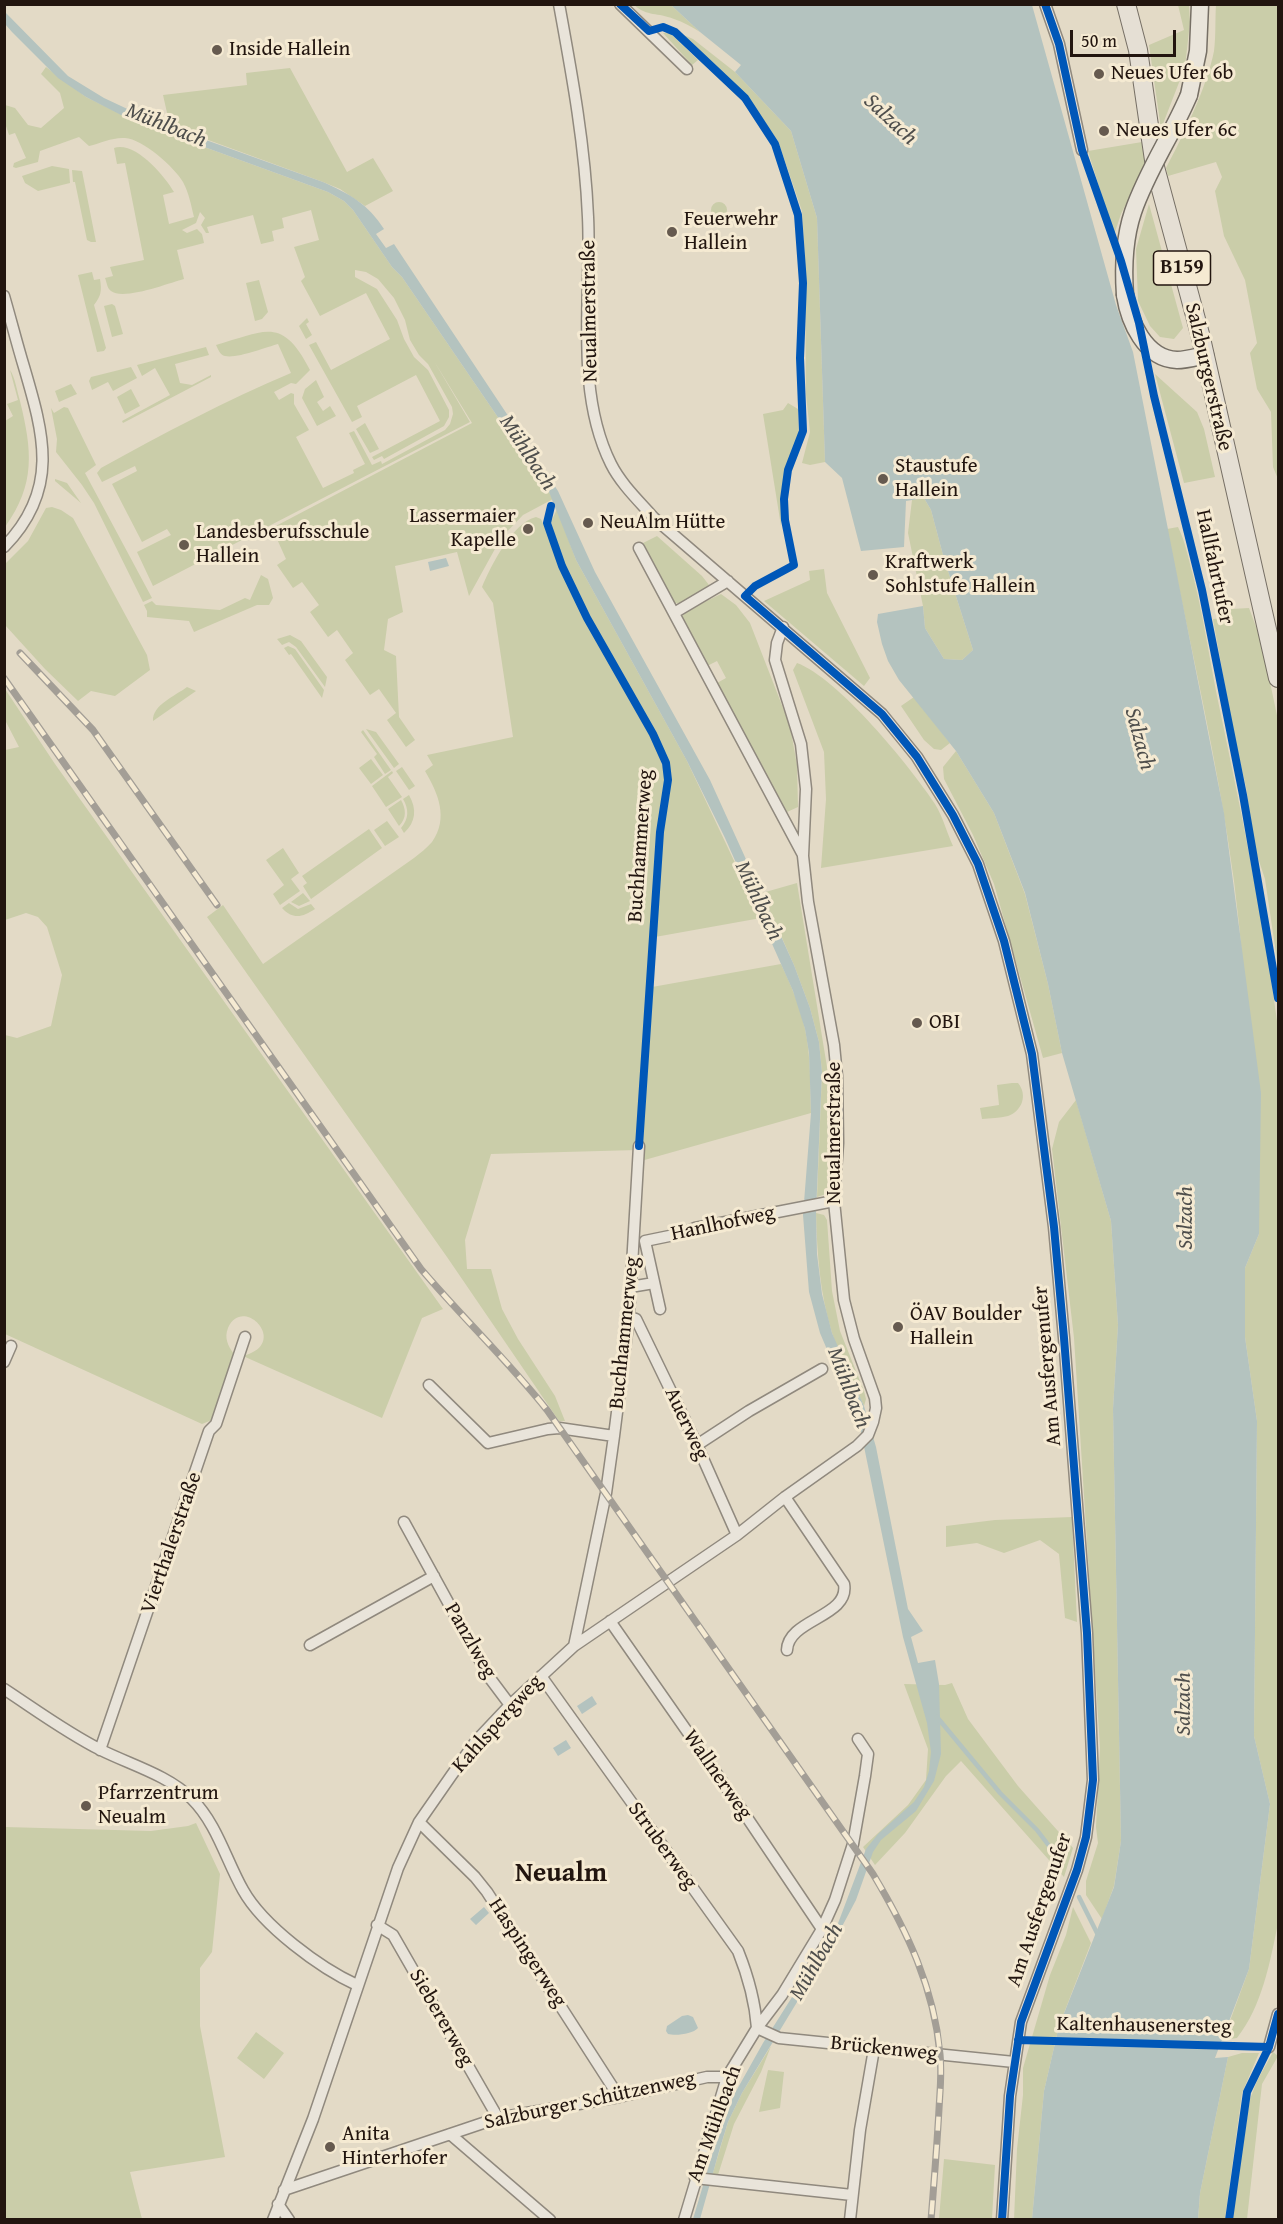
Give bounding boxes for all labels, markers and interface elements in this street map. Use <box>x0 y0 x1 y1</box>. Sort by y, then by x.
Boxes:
scale bar <box>1073 18 1180 56</box>
text: 50 m <box>1081 27 1117 54</box>
place label: Inside Hallein <box>229 37 350 63</box>
marker: Inside Hallein <box>210 43 224 57</box>
place label: Neues Ufer 6b <box>1111 61 1233 87</box>
marker: Neues Ufer 6b <box>1092 67 1106 81</box>
water label: Salzach <box>858 89 922 151</box>
water label: Mühlbach <box>122 98 210 154</box>
place label: Neues Ufer 6c <box>1116 118 1237 144</box>
marker: Neues Ufer 6c <box>1097 124 1111 138</box>
place label: Feuerwehr Hallein <box>684 207 778 257</box>
marker: Feuerwehr Hallein <box>665 225 679 239</box>
street label: Neualmerstraße <box>576 239 604 383</box>
road number: B159 <box>1154 251 1210 285</box>
street label: Salzburgerstraße <box>1179 300 1237 454</box>
water label: Mühlbach <box>493 410 561 496</box>
place label: Staustufe Hallein <box>895 454 978 504</box>
marker: Staustufe Hallein <box>876 472 890 486</box>
place label: Lassermaier Kapelle <box>409 504 516 554</box>
street label: Hallfahrtufer <box>1190 507 1238 627</box>
place label: NeuAlm Hütte <box>600 510 725 536</box>
marker: NeuAlm Hütte <box>581 516 595 530</box>
place label: Landesberufsschule Hallein <box>196 520 369 570</box>
marker: Lassermaier Kapelle <box>521 522 535 536</box>
marker: Landesberufsschule Hallein <box>177 538 191 552</box>
place label: Kraftwerk Sohlstufe Hallein <box>885 550 1035 600</box>
marker: Kraftwerk Sohlstufe Hallein <box>866 568 880 582</box>
water label: Salzach <box>1118 705 1160 773</box>
street label: Buchhammerweg <box>623 769 659 923</box>
water label: Mühlbach <box>728 857 788 945</box>
place label: OBI <box>929 1010 960 1036</box>
marker: OBI <box>910 1016 924 1030</box>
street label: Neualmerstraße <box>822 1062 848 1204</box>
water label: Salzach <box>1173 1186 1199 1250</box>
street label: Hanlhofweg <box>669 1201 777 1247</box>
street label: Buchhammerweg <box>604 1255 646 1411</box>
street label: Am Ausfergenufer <box>1028 1285 1068 1447</box>
place label: ÖAV Boulder Hallein <box>910 1302 1022 1352</box>
marker: ÖAV Boulder Hallein <box>891 1320 905 1334</box>
water label: Mühlbach <box>821 1344 875 1432</box>
street label: Auerweg <box>658 1384 714 1464</box>
street label: Vierthalerstraße <box>136 1469 208 1617</box>
street label: Panzlweg <box>438 1599 502 1683</box>
street label: Kahlspergweg <box>447 1670 549 1778</box>
water label: Salzach <box>1171 1672 1197 1736</box>
street label: Wallnerweg <box>677 1725 757 1825</box>
place label: Pfarrzentrum Neualm <box>98 1781 219 1831</box>
street label: Struberweg <box>622 1797 702 1895</box>
marker: Pfarrzentrum Neualm <box>79 1799 93 1813</box>
street label: Am Ausfergenufer <box>1002 1830 1078 1990</box>
district label: Neualm <box>515 1858 607 1890</box>
street label: Haspingerweg <box>482 1894 572 2012</box>
water label: Mühlbach <box>784 1919 850 2005</box>
street label: Siebererweg <box>403 1965 479 2071</box>
street label: Kaltenhausenersteg <box>1056 2012 1232 2040</box>
street label: Brückenweg <box>829 2031 939 2067</box>
street label: Am Mühlbach <box>682 2062 748 2186</box>
street label: Salzburger Schützenweg <box>482 2066 698 2136</box>
place label: Anita Hinterhofer <box>342 2122 447 2172</box>
marker: Anita Hinterhofer <box>323 2140 337 2154</box>

